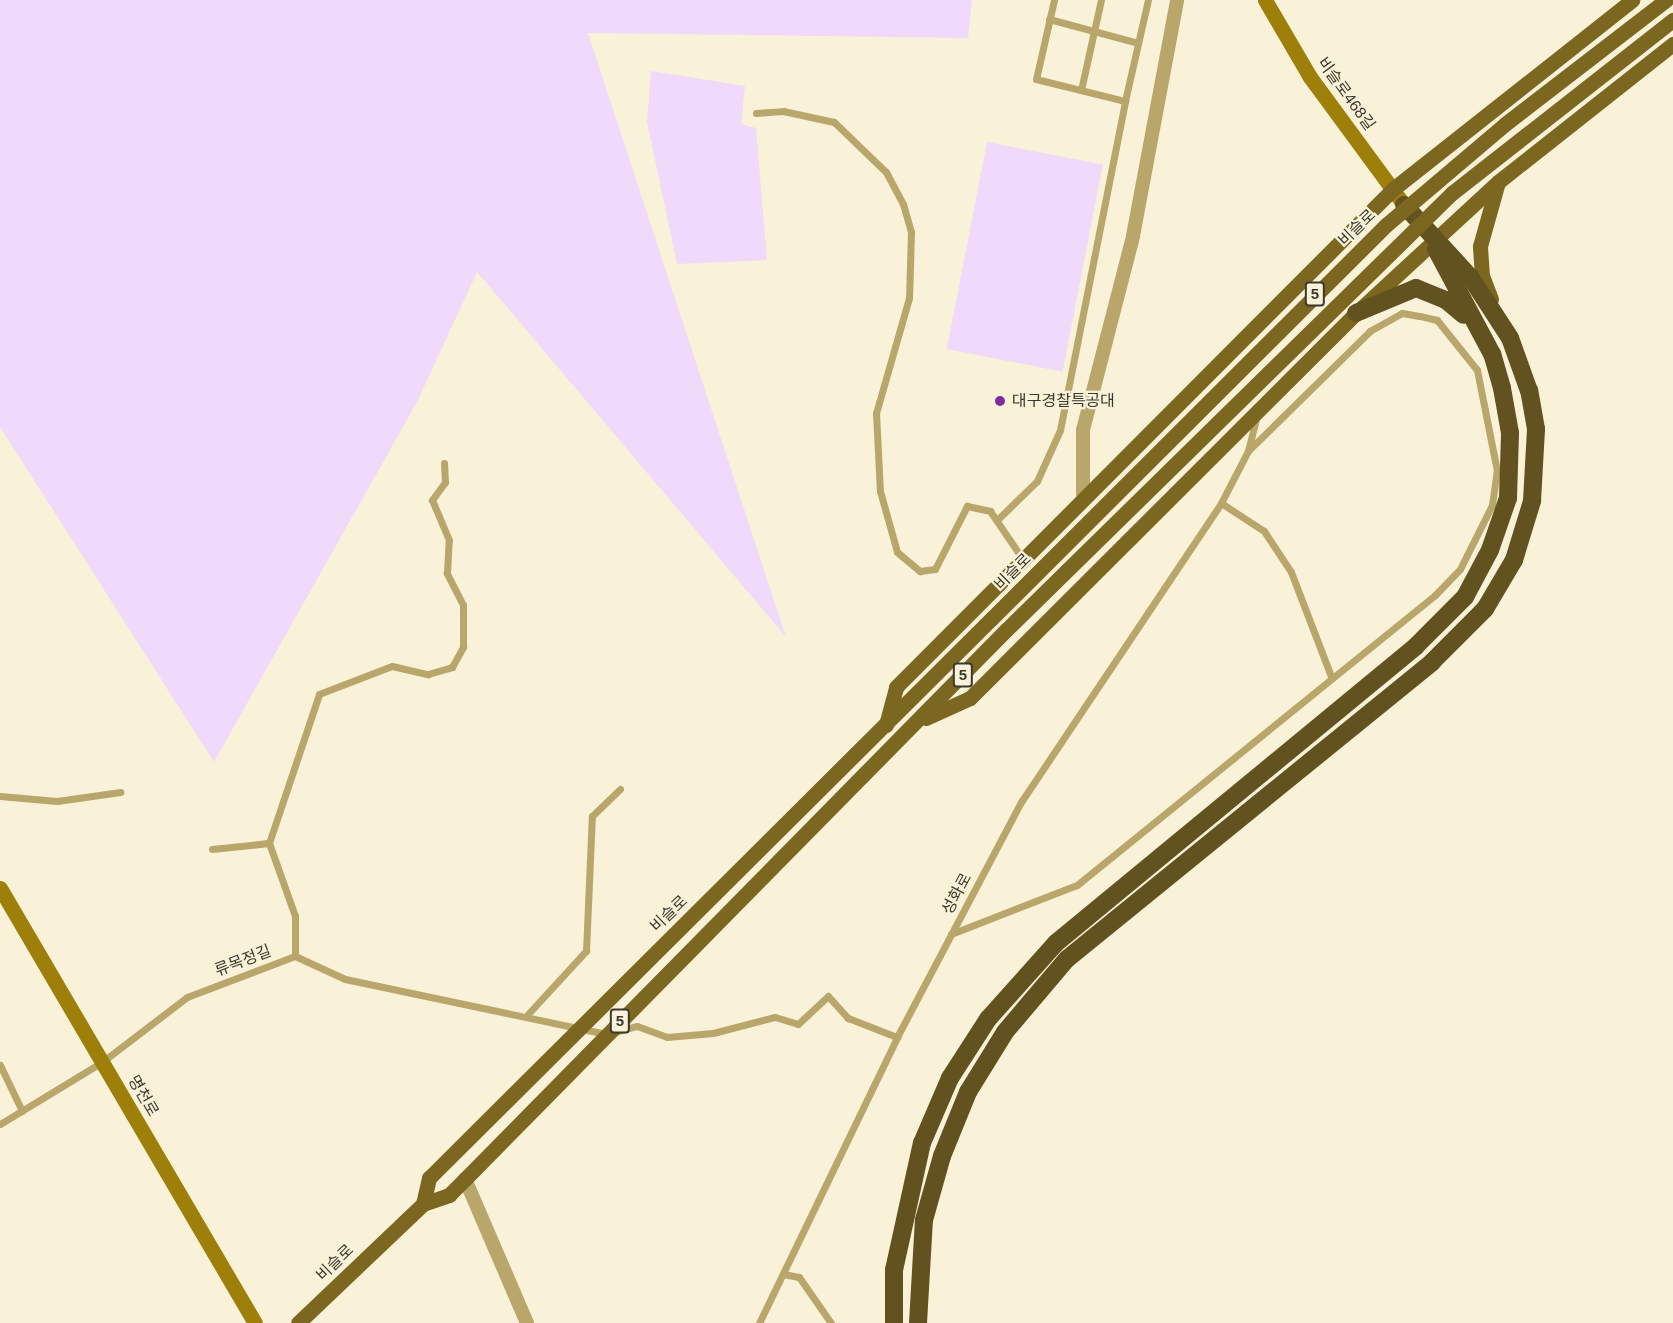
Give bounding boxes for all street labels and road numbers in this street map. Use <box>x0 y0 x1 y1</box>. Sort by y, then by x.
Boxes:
street label: 비슬로468길 <box>1313 54 1379 134</box>
street label: 비슬로 <box>1334 206 1380 250</box>
road number: 5 <box>1304 282 1326 306</box>
street label: 비슬로 <box>991 550 1035 594</box>
road number: 5 <box>952 663 974 687</box>
street label: 성화로 <box>938 870 976 918</box>
street label: 비슬로 <box>646 892 692 936</box>
street label: 류목정길 <box>212 941 274 981</box>
road number: 5 <box>610 1009 630 1033</box>
street label: 명천로 <box>124 1072 162 1120</box>
street label: 비슬로 <box>312 1241 358 1285</box>

